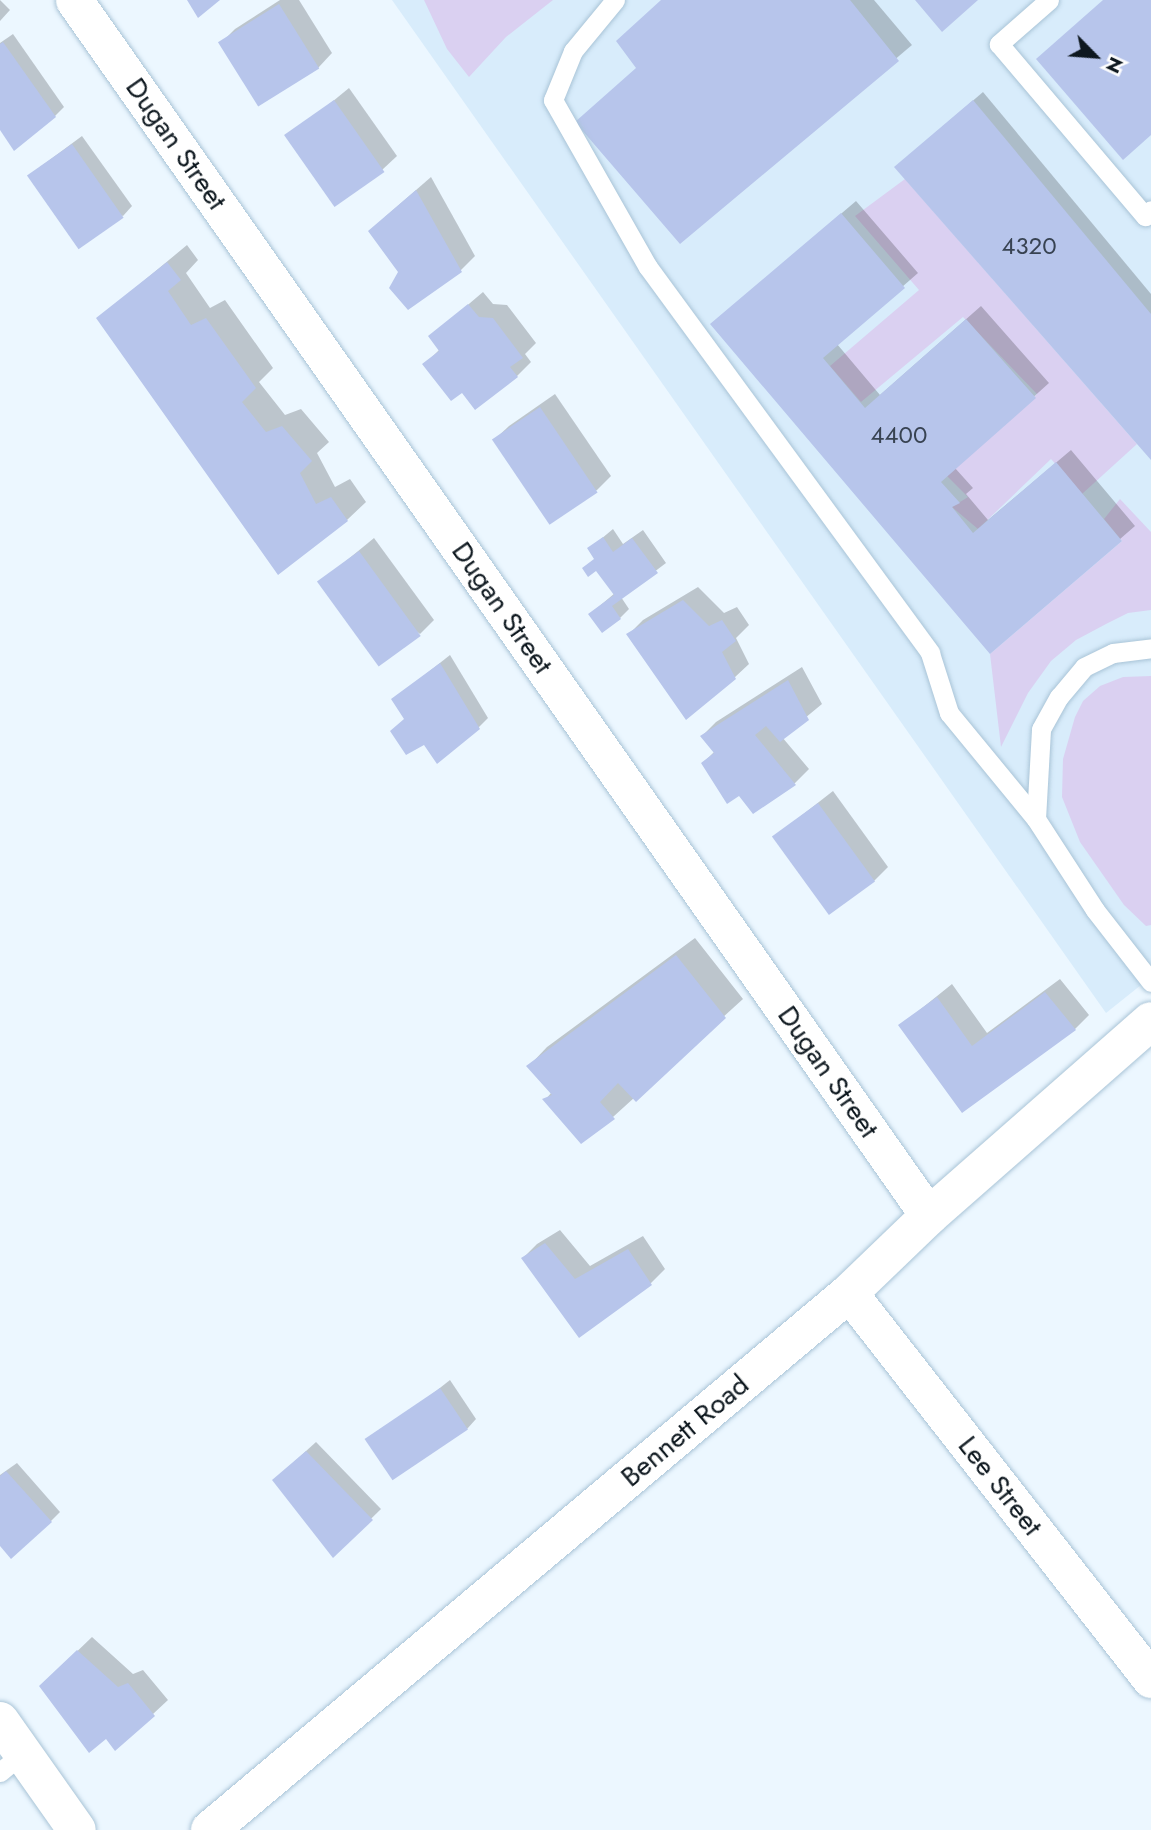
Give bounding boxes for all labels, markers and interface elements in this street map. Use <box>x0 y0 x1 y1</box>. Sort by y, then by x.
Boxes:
north arrow <box>1060 21 1130 91</box>
text: N <box>1099 53 1130 78</box>
street label: Dugan Street <box>118 72 234 216</box>
house number: 4320 <box>1001 232 1057 260</box>
house number: 4400 <box>871 421 927 449</box>
street label: Dugan Street <box>444 536 560 680</box>
street label: Dugan Street <box>770 1000 886 1144</box>
street label: Bennett Road <box>614 1368 756 1494</box>
street label: Lee Street <box>951 1430 1049 1542</box>

